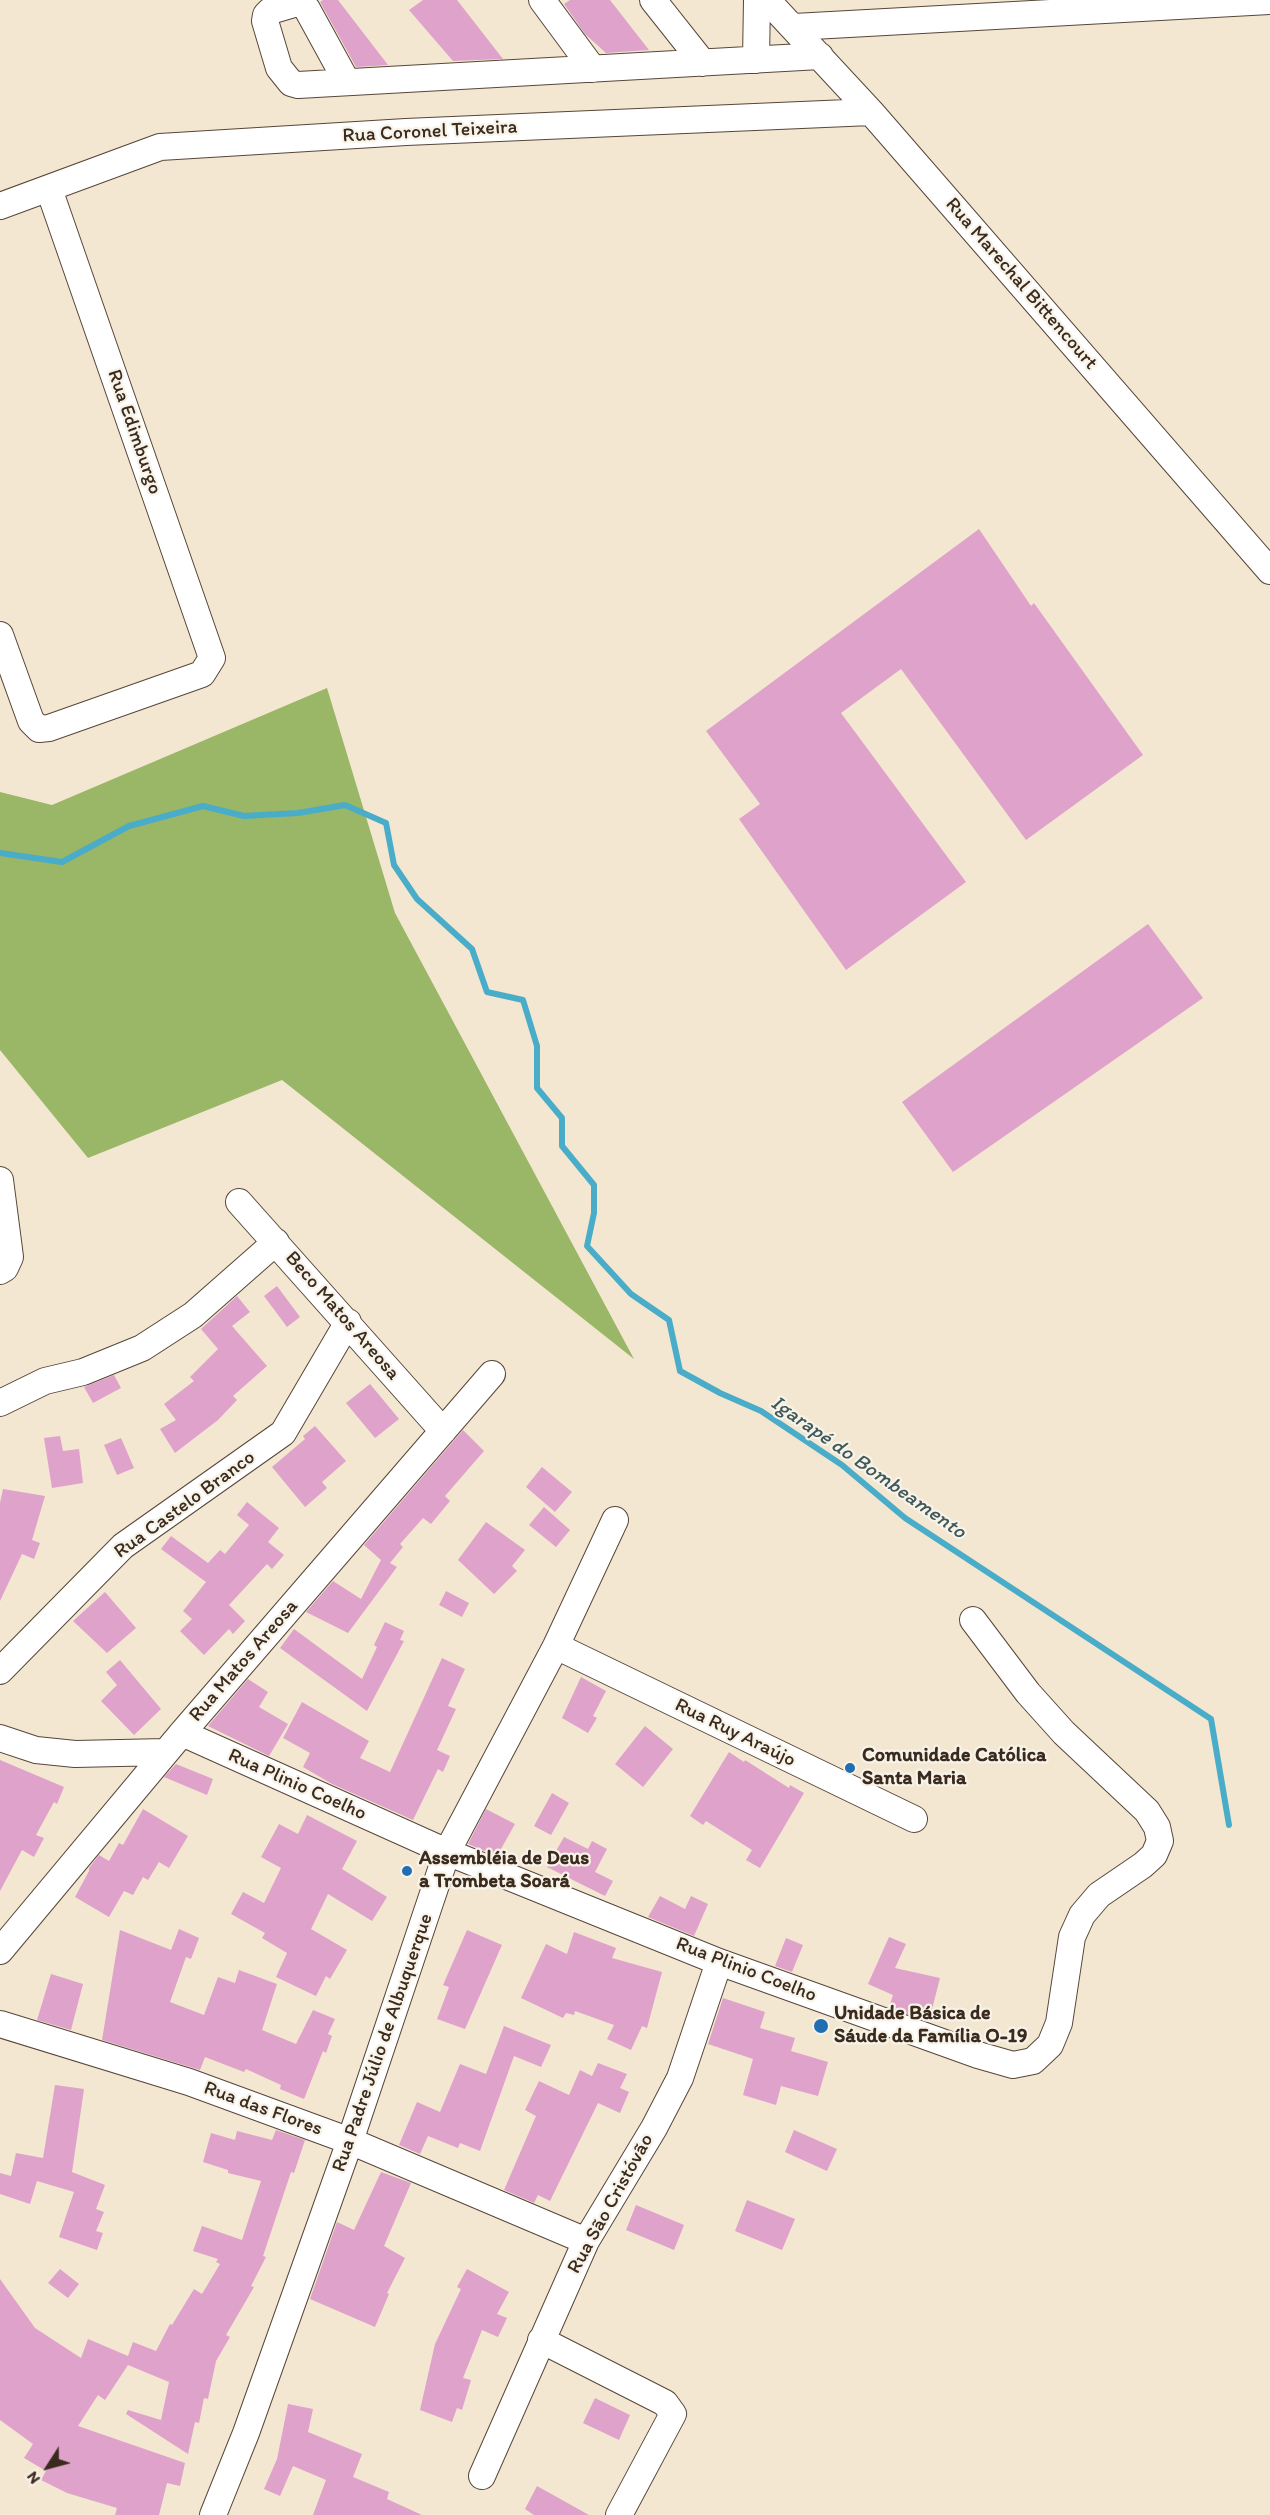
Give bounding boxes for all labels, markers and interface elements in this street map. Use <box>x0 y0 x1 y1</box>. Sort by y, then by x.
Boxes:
street label: Rua Coronel Teixeira <box>342 115 518 149</box>
street label: Rua Marechal Bittencourt <box>940 193 1102 375</box>
street label: Rua Edimburgo <box>101 366 167 498</box>
street label: Beco Matos Areosa <box>279 1246 405 1386</box>
water label: Igarapé do Bombeamento <box>766 1391 970 1545</box>
street label: Rua Castelo Branco <box>110 1446 260 1564</box>
street label: Rua Matos Areosa <box>184 1595 304 1727</box>
street label: Rua Ruy Araújo <box>671 1693 799 1773</box>
street label: Rua Plinio Coelho <box>224 1744 370 1826</box>
place label: Comunidade Católica Santa Maria <box>862 1744 1046 1791</box>
marker: Comunidade Católica Santa Maria <box>843 1761 857 1775</box>
place label: Assembléia de Deus a Trombeta Soará <box>419 1847 589 1894</box>
marker: Assembléia de Deus a Trombeta Soará <box>400 1864 414 1878</box>
street label: Rua Padre Júlio de Albuquerque <box>327 1911 439 2175</box>
street label: Rua Plinio Coelho <box>672 1932 820 2008</box>
place label: Unidade Básica de Sáude da Família O-19 <box>834 2002 1028 2049</box>
marker: Unidade Básica de Sáude da Família O-19 <box>812 2017 830 2035</box>
street label: Rua das Flores <box>200 2076 326 2142</box>
street label: Rua São Cristóvão <box>563 2130 659 2278</box>
north arrow <box>18 2437 78 2497</box>
text: N <box>22 2468 44 2488</box>

